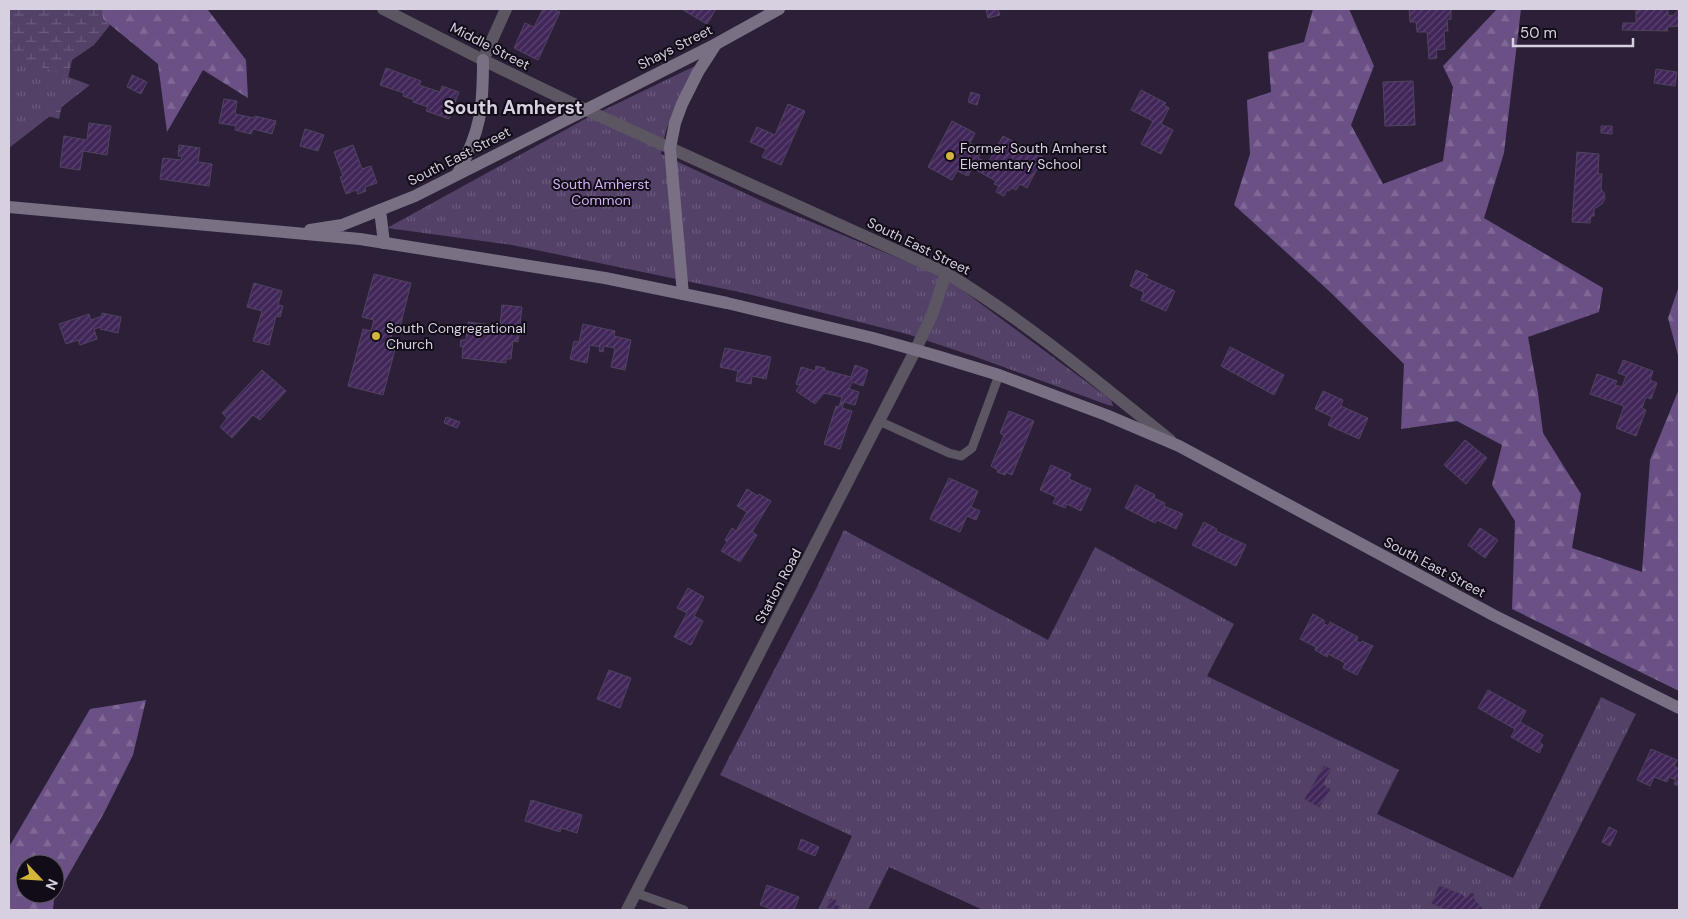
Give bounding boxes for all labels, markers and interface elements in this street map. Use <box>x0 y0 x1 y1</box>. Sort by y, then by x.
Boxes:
scale bar <box>1513 15 1633 47</box>
street label: Middle Street <box>447 18 533 74</box>
street label: Shays Street <box>635 21 715 73</box>
text: 50 m <box>1520 23 1557 43</box>
district label: South Amherst <box>443 95 583 120</box>
street label: South East Street <box>405 122 513 190</box>
place label: Former South Amherst Elementary School <box>960 139 1107 173</box>
marker: Former South Amherst Elementary School <box>944 150 956 162</box>
park label: South Amherst Common <box>553 175 649 209</box>
street label: South East Street <box>864 213 974 279</box>
place label: South Congregational Church <box>386 319 526 353</box>
marker: South Congregational Church <box>370 330 382 342</box>
street label: South East Street <box>1381 533 1489 601</box>
street label: Station Road <box>751 545 805 627</box>
north arrow <box>15 854 65 904</box>
text: N <box>41 876 62 893</box>

